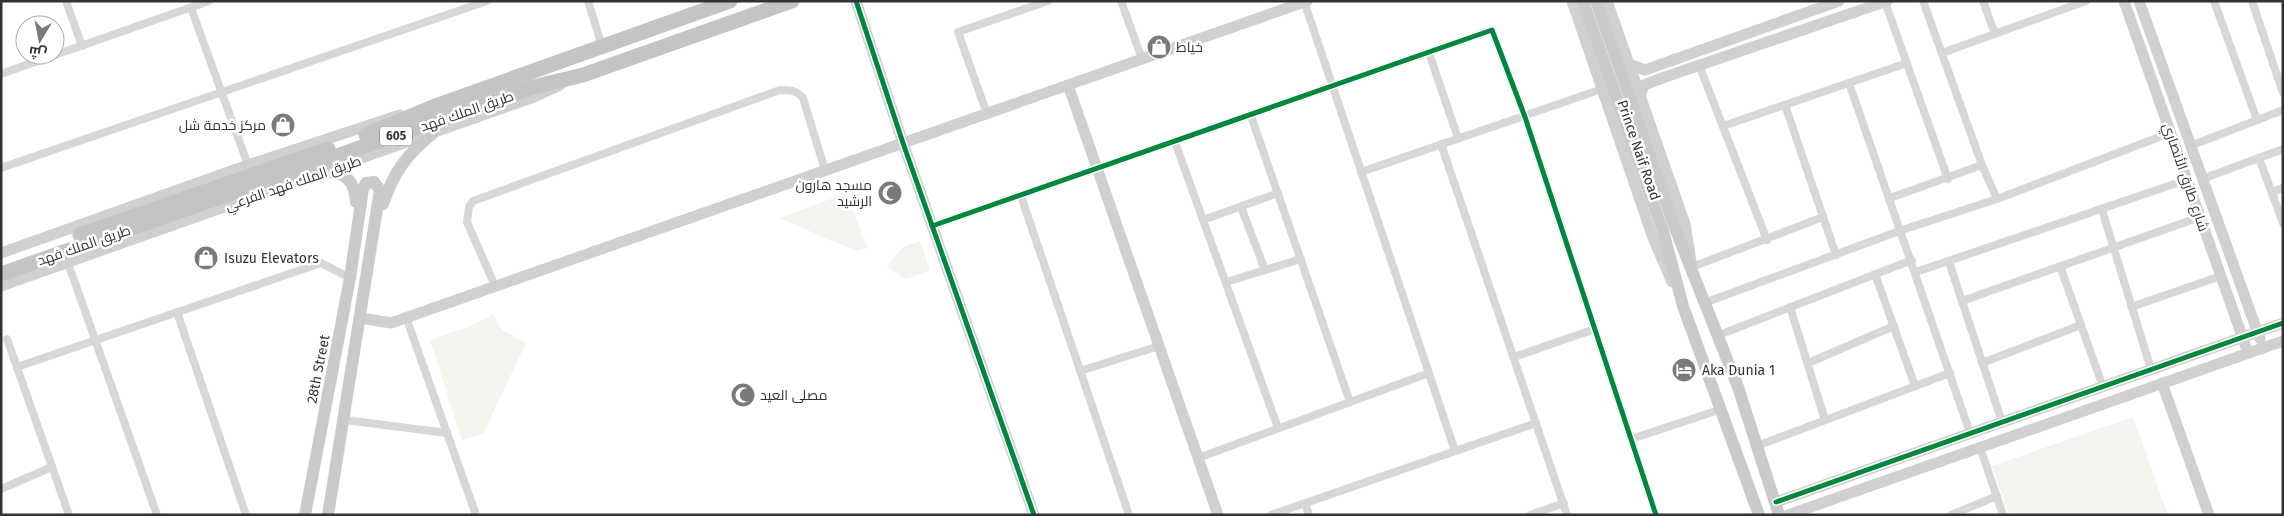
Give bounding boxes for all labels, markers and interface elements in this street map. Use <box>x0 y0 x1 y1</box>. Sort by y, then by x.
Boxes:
north arrow <box>15 15 65 65</box>
shop icon: خياط <box>1146 34 1172 60</box>
place label: خياط <box>1176 39 1203 56</box>
text: ش <box>27 42 48 62</box>
street label: طريق الملك فهد <box>418 88 516 135</box>
street label: Prince Naif Road <box>1613 98 1664 203</box>
shop icon: مركز خدمة شل <box>270 112 296 138</box>
place label: مركز خدمة شل <box>179 117 266 134</box>
street label: شارع طارق الأنصاري <box>2156 121 2212 235</box>
road number: 605 <box>380 126 412 146</box>
street label: طريق الملك فهد الفرعي <box>223 152 364 218</box>
place label: مسجد هارون الرشيد <box>795 177 872 210</box>
mosque icon: مسجد هارون الرشيد <box>877 180 903 206</box>
street label: طريق الملك فهد <box>35 222 133 269</box>
shop icon: Isuzu Elevators <box>193 245 219 271</box>
place label: Isuzu Elevators <box>224 250 319 267</box>
street label: 28th Street <box>304 332 334 405</box>
hotel icon: Aka Dunia 1 <box>1671 357 1697 383</box>
place label: Aka Dunia 1 <box>1702 362 1775 379</box>
mosque icon: مصلى العيد <box>730 382 756 408</box>
place label: مصلى العيد <box>760 387 828 404</box>

